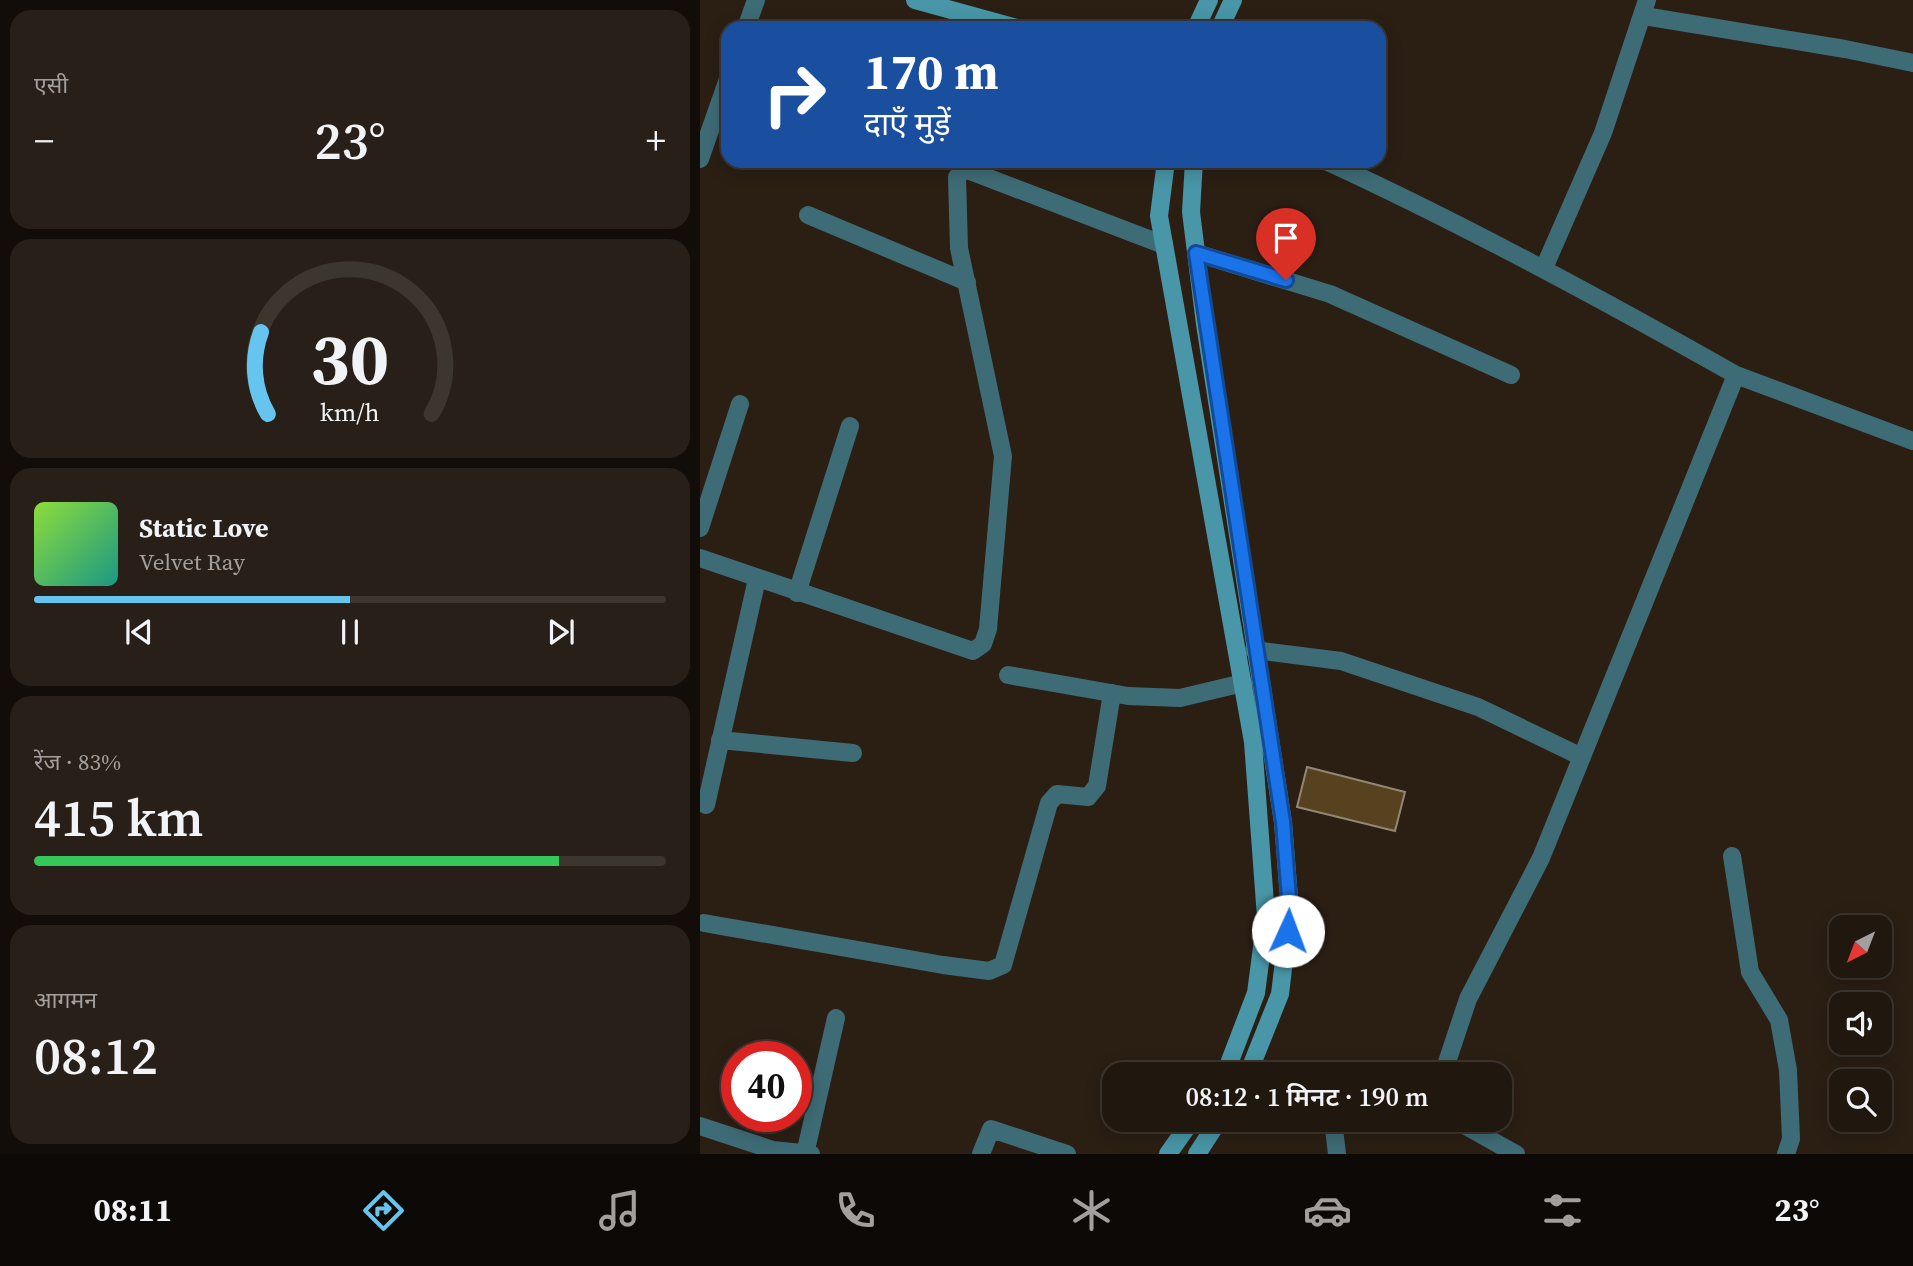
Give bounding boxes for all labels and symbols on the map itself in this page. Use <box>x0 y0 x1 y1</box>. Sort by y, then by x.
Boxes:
pin <box>1256 208 1316 280</box>
position arrow <box>1251 894 1325 968</box>
north arrow <box>1829 915 1892 978</box>
speed limit sign: 40 <box>721 1041 812 1132</box>

